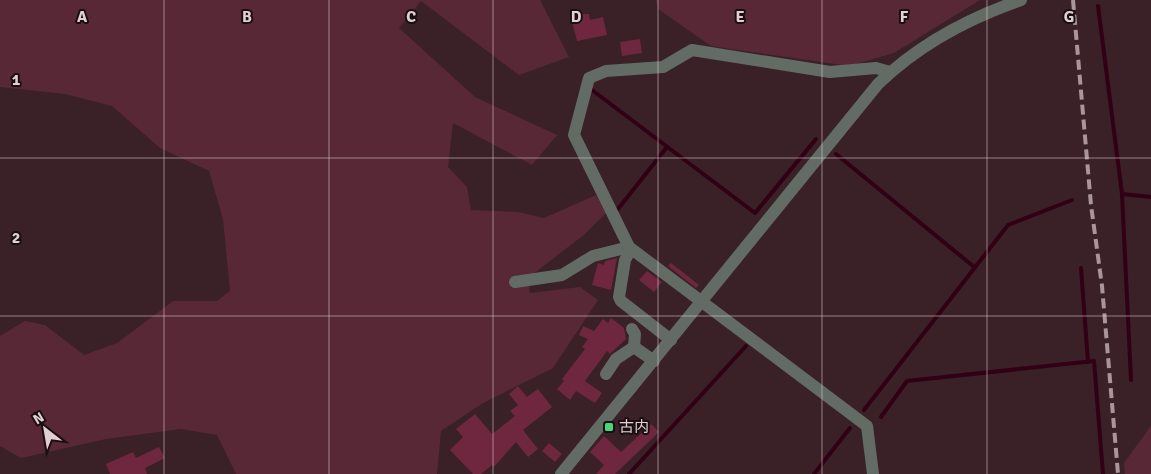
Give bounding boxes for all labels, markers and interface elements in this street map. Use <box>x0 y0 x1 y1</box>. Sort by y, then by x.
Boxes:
text: A <box>77 7 88 27</box>
text: B <box>242 7 252 27</box>
text: C <box>406 7 416 27</box>
text: D <box>571 7 582 27</box>
text: E <box>735 7 745 27</box>
text: F <box>900 7 909 27</box>
text: G <box>1064 7 1074 27</box>
text: 1 <box>12 70 21 90</box>
text: 2 <box>12 228 20 248</box>
north arrow <box>20 404 70 454</box>
text: N <box>30 408 47 428</box>
place label: 古内 <box>619 418 649 436</box>
marker: 古内 <box>603 421 615 433</box>

